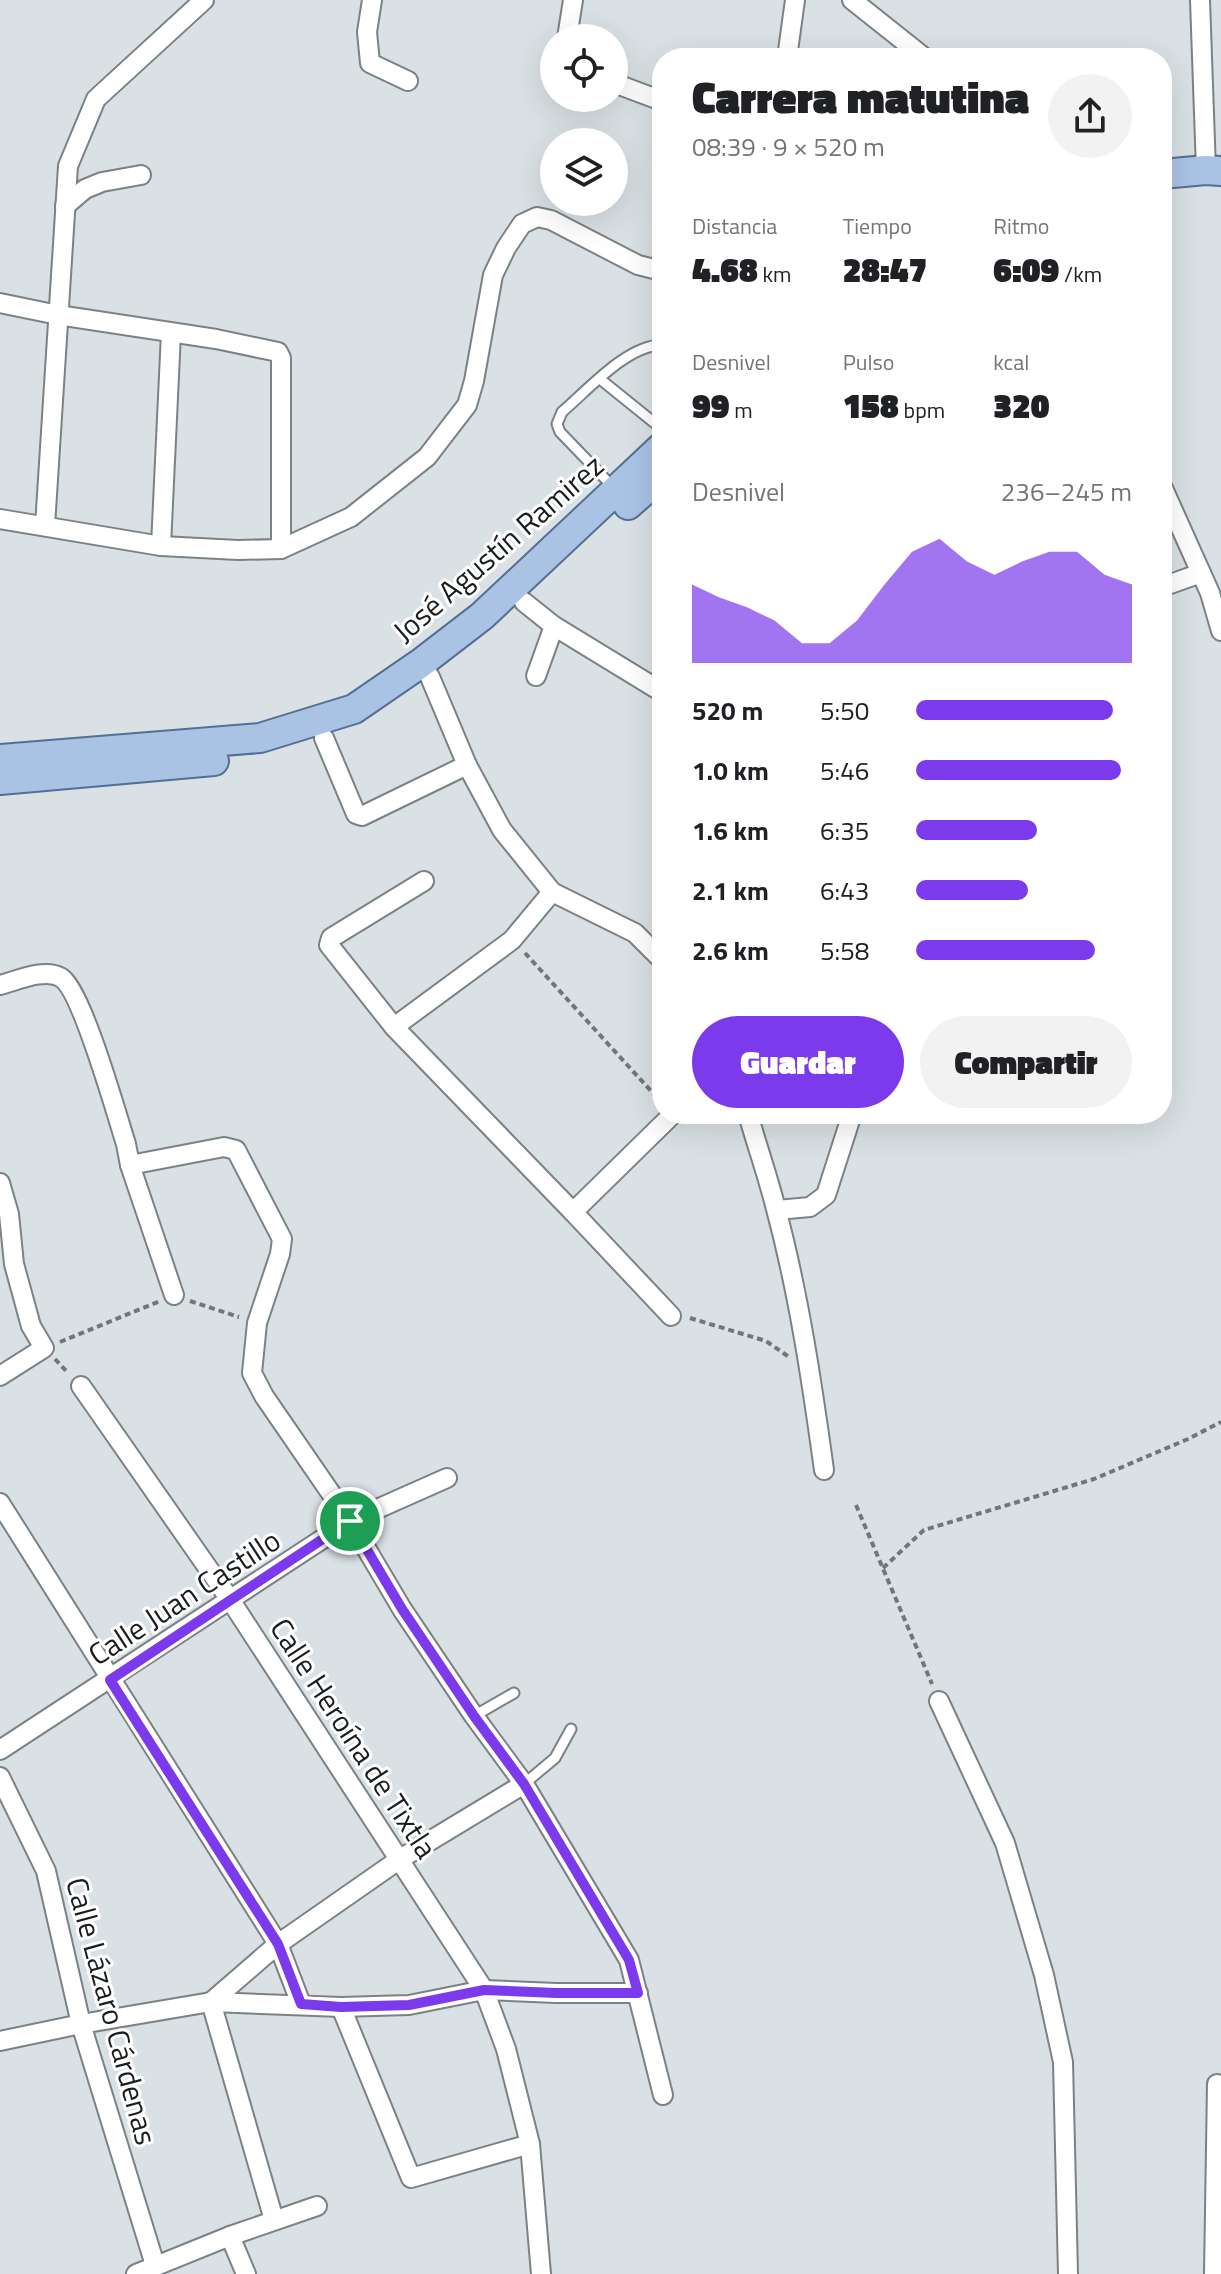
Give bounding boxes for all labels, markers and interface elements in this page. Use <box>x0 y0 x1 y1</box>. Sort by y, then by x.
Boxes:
map controls <box>540 24 628 216</box>
button: locate <box>540 24 628 112</box>
text: Carrera matutina <box>692 63 1029 130</box>
button: share <box>1048 74 1132 158</box>
text: 08:39 · 9 × 520 m <box>692 127 885 166</box>
button: layers <box>540 128 628 216</box>
text: Distancia <box>692 209 777 243</box>
text: Tiempo <box>843 209 912 243</box>
text: Ritmo <box>993 209 1049 243</box>
text: 4.68 <box>692 243 758 295</box>
text: 28:47 <box>843 243 927 295</box>
text: 6:09 <box>993 243 1059 295</box>
text: km <box>758 257 791 291</box>
text: /km <box>1059 257 1102 291</box>
text: Desnivel <box>692 345 771 379</box>
text: Pulso <box>843 345 894 379</box>
text: kcal <box>993 345 1029 379</box>
text: 99 <box>692 379 729 431</box>
text: 158 <box>843 379 899 431</box>
text: 320 <box>993 379 1049 431</box>
text: m <box>729 393 753 427</box>
text: bpm <box>899 393 945 427</box>
street label: José Agustín Ramirez <box>382 443 614 653</box>
text: Desnivel <box>692 472 785 511</box>
text: 236–245 m <box>1001 472 1132 511</box>
text: 520 m <box>692 691 763 730</box>
text: 5:50 <box>820 691 869 730</box>
text: 1.0 km <box>692 751 769 790</box>
text: 5:46 <box>820 751 869 790</box>
text: 1.6 km <box>692 811 769 850</box>
text: 6:35 <box>820 811 869 850</box>
text: 2.1 km <box>692 871 769 910</box>
text: 6:43 <box>820 871 869 910</box>
text: 2.6 km <box>692 931 769 970</box>
text: 5:58 <box>820 931 869 970</box>
button: Guardar <box>692 1016 904 1108</box>
button: Compartir <box>920 1016 1132 1108</box>
pin <box>316 1487 384 1555</box>
icon: arrive <box>328 1499 372 1543</box>
street label: Calle Juan Castillo <box>79 1517 289 1677</box>
street label: Calle Heroína de Tixtla <box>259 1609 449 1867</box>
street label: Calle Lázaro Cárdenas <box>54 1872 170 2150</box>

